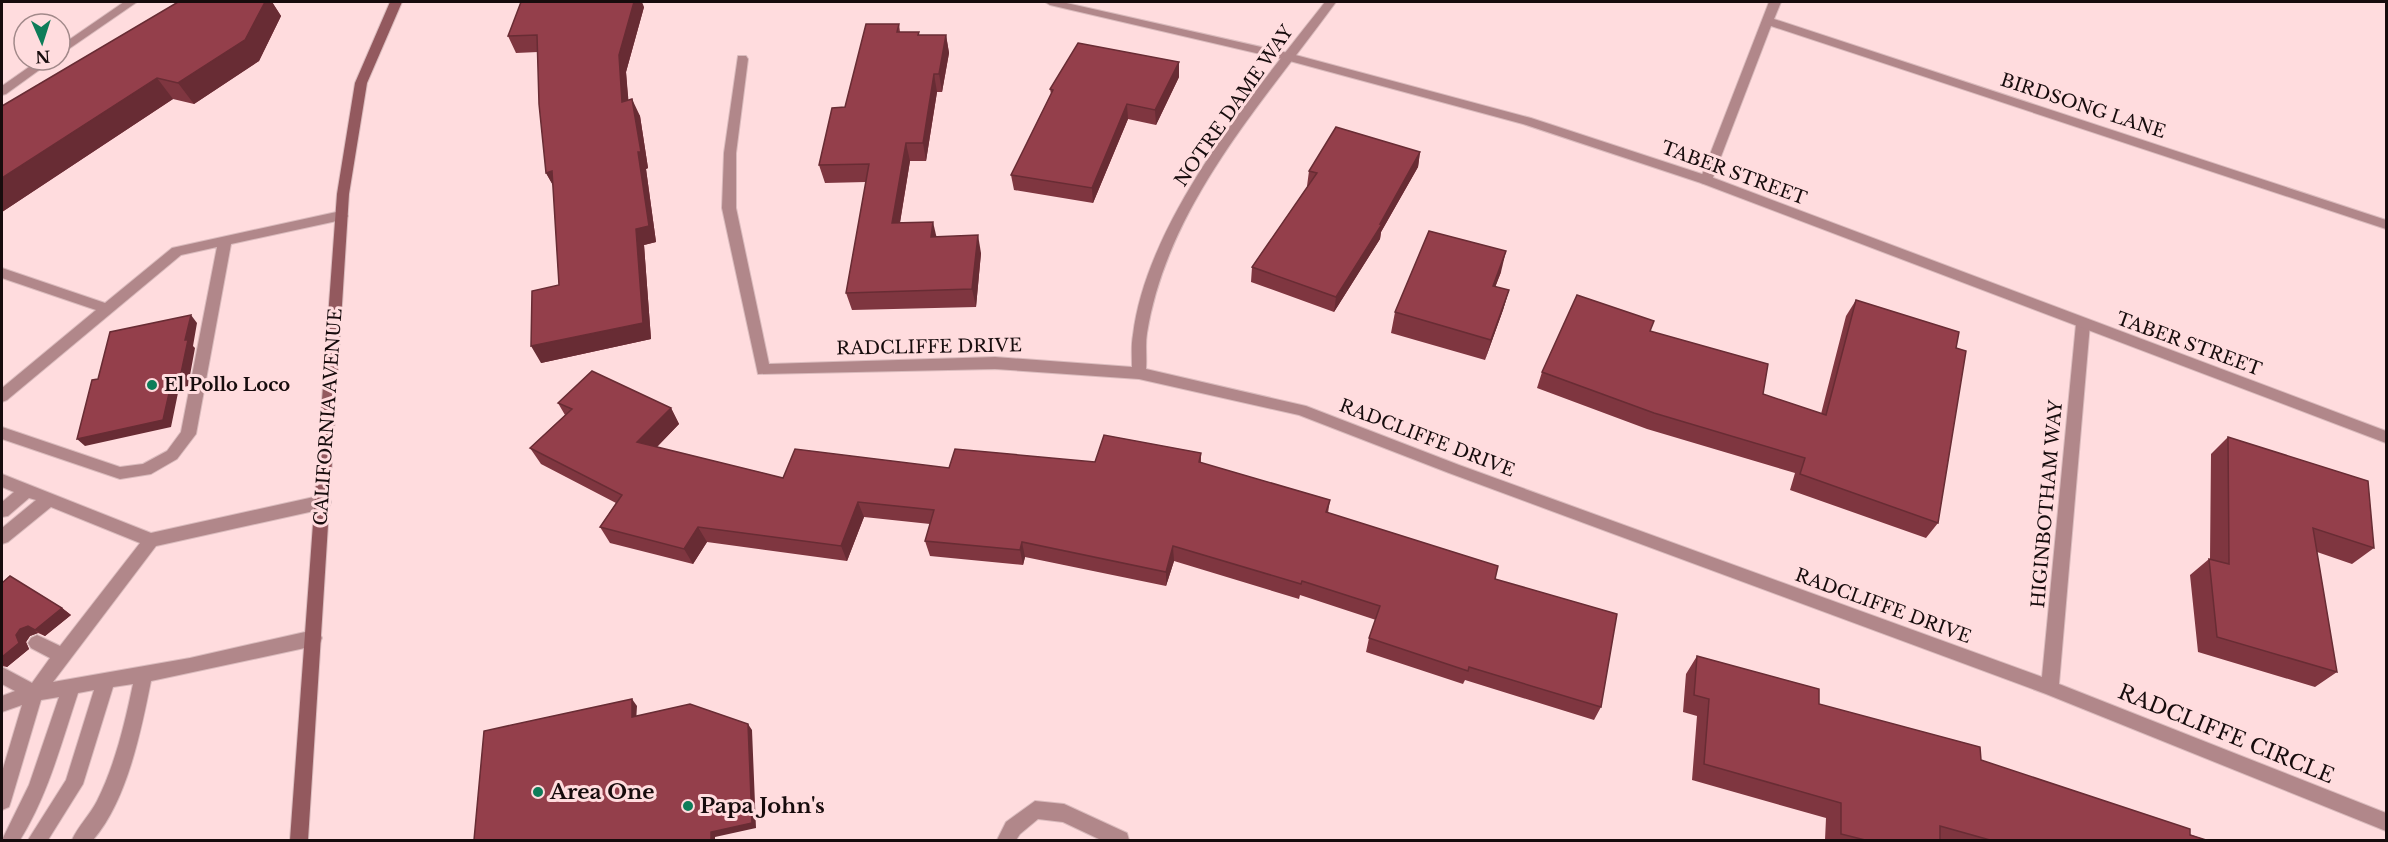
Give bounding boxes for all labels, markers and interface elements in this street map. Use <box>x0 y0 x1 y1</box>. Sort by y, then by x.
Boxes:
north arrow <box>12 12 72 72</box>
street label: NOTRE DAME WAY <box>1170 20 1298 191</box>
text: N <box>35 47 51 67</box>
street label: BIRDSONG LANE <box>1998 69 2168 143</box>
street label: TABER STREET <box>1658 136 1810 210</box>
street label: TABER STREET <box>2113 307 2265 381</box>
street label: CALIFORNIA AVENUE <box>309 308 347 526</box>
street label: RADCLIFFE DRIVE <box>836 334 1022 360</box>
place label: El Pollo Loco <box>164 374 290 396</box>
marker: El Pollo Loco <box>145 378 159 392</box>
street label: RADCLIFFE DRIVE <box>1336 394 1518 482</box>
street label: HIGINBOTHAM WAY <box>2027 398 2067 609</box>
street label: RADCLIFFE DRIVE <box>1792 564 1974 648</box>
street label: RADCLIFFE CIRCLE <box>2114 679 2338 789</box>
place label: Area One <box>549 779 655 805</box>
marker: Area One <box>531 785 545 799</box>
place label: Papa John's <box>700 793 825 819</box>
marker: Papa John's <box>681 799 695 813</box>

